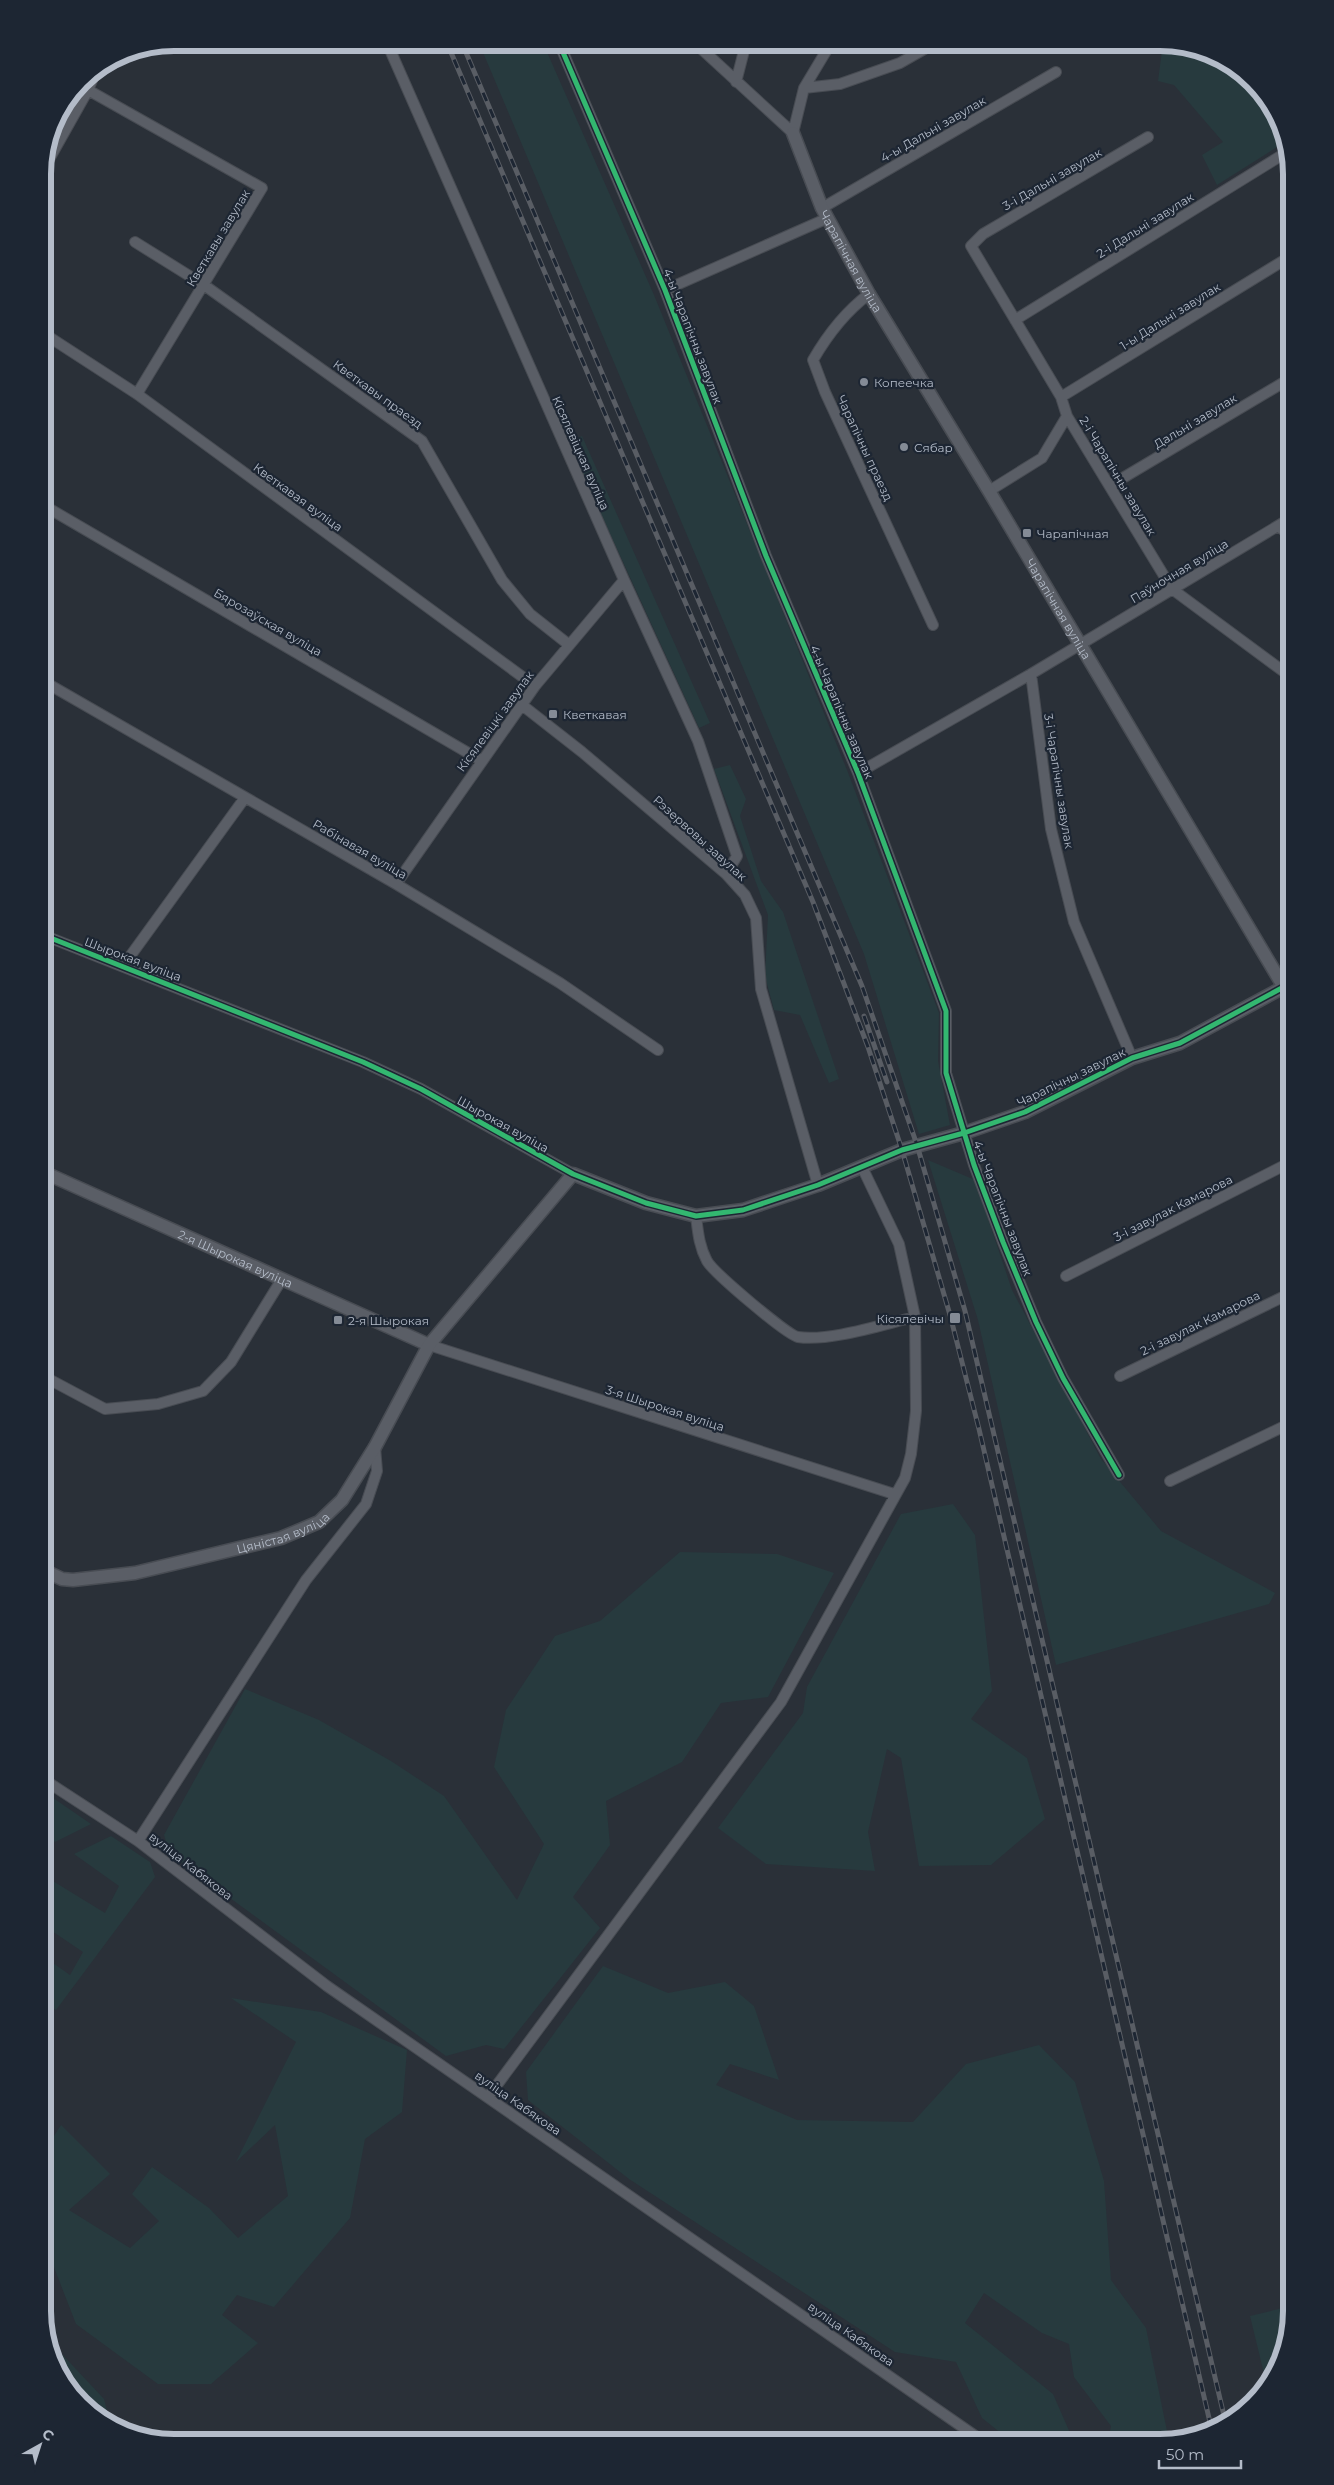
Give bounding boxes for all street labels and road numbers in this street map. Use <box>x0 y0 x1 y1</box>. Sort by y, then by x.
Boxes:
street label: 4-ы Дальні завулак <box>878 93 988 165</box>
street label: 3-і Дальні завулак <box>1000 145 1104 213</box>
street label: Кветкавы завулак <box>183 187 253 289</box>
street label: 2-і Дальні завулак <box>1094 189 1196 261</box>
street label: Чарапічная вуліца <box>817 207 886 315</box>
street label: 4-ы Чарапічны завулак <box>660 266 726 406</box>
street label: 1-ы Дальні завулак <box>1117 279 1223 353</box>
street label: Кветкавы праезд <box>330 356 426 432</box>
street label: Дальні завулак <box>1151 390 1239 452</box>
street label: Чарапічны праезд <box>834 393 896 503</box>
street label: Кісялевіцкая вуліца <box>549 394 613 512</box>
street label: 2-і Чарапічны завулак <box>1076 414 1160 538</box>
street label: Кветкавая вуліца <box>250 460 346 534</box>
street label: Паўночная вуліца <box>1127 536 1231 606</box>
street label: Чарапічная вуліца <box>1023 556 1095 662</box>
street label: Бярозаўская вуліца <box>211 585 325 659</box>
street label: 4-ы Чарапічны завулак <box>807 643 877 781</box>
street label: Кісялевіцкі завулак <box>453 668 537 774</box>
street label: 3-і Чарапічны завулак <box>1041 712 1077 850</box>
street label: Рэзервовы завулак <box>650 792 750 884</box>
street label: Рабінавая вуліца <box>310 816 410 882</box>
street label: Шырокая вуліца <box>82 934 184 984</box>
street label: Чарапічны завулак <box>1014 1044 1128 1110</box>
street label: Шырокая вуліца <box>455 1093 551 1155</box>
street label: 4-ы Чарапічны завулак <box>970 1138 1036 1278</box>
street label: 3-і завулак Камарова <box>1111 1171 1235 1245</box>
street label: 2-я Шырокая вуліца <box>176 1226 295 1291</box>
street label: 2-і завулак Камарова <box>1138 1287 1262 1359</box>
street label: 3-я Шырокая вуліца <box>604 1382 726 1434</box>
street label: Цяністая вуліца <box>235 1509 332 1556</box>
street label: вуліца Кабякова <box>146 1829 236 1903</box>
street label: вуліца Кабякова <box>472 2068 564 2138</box>
street label: вуліца Кабякова <box>805 2299 897 2369</box>

